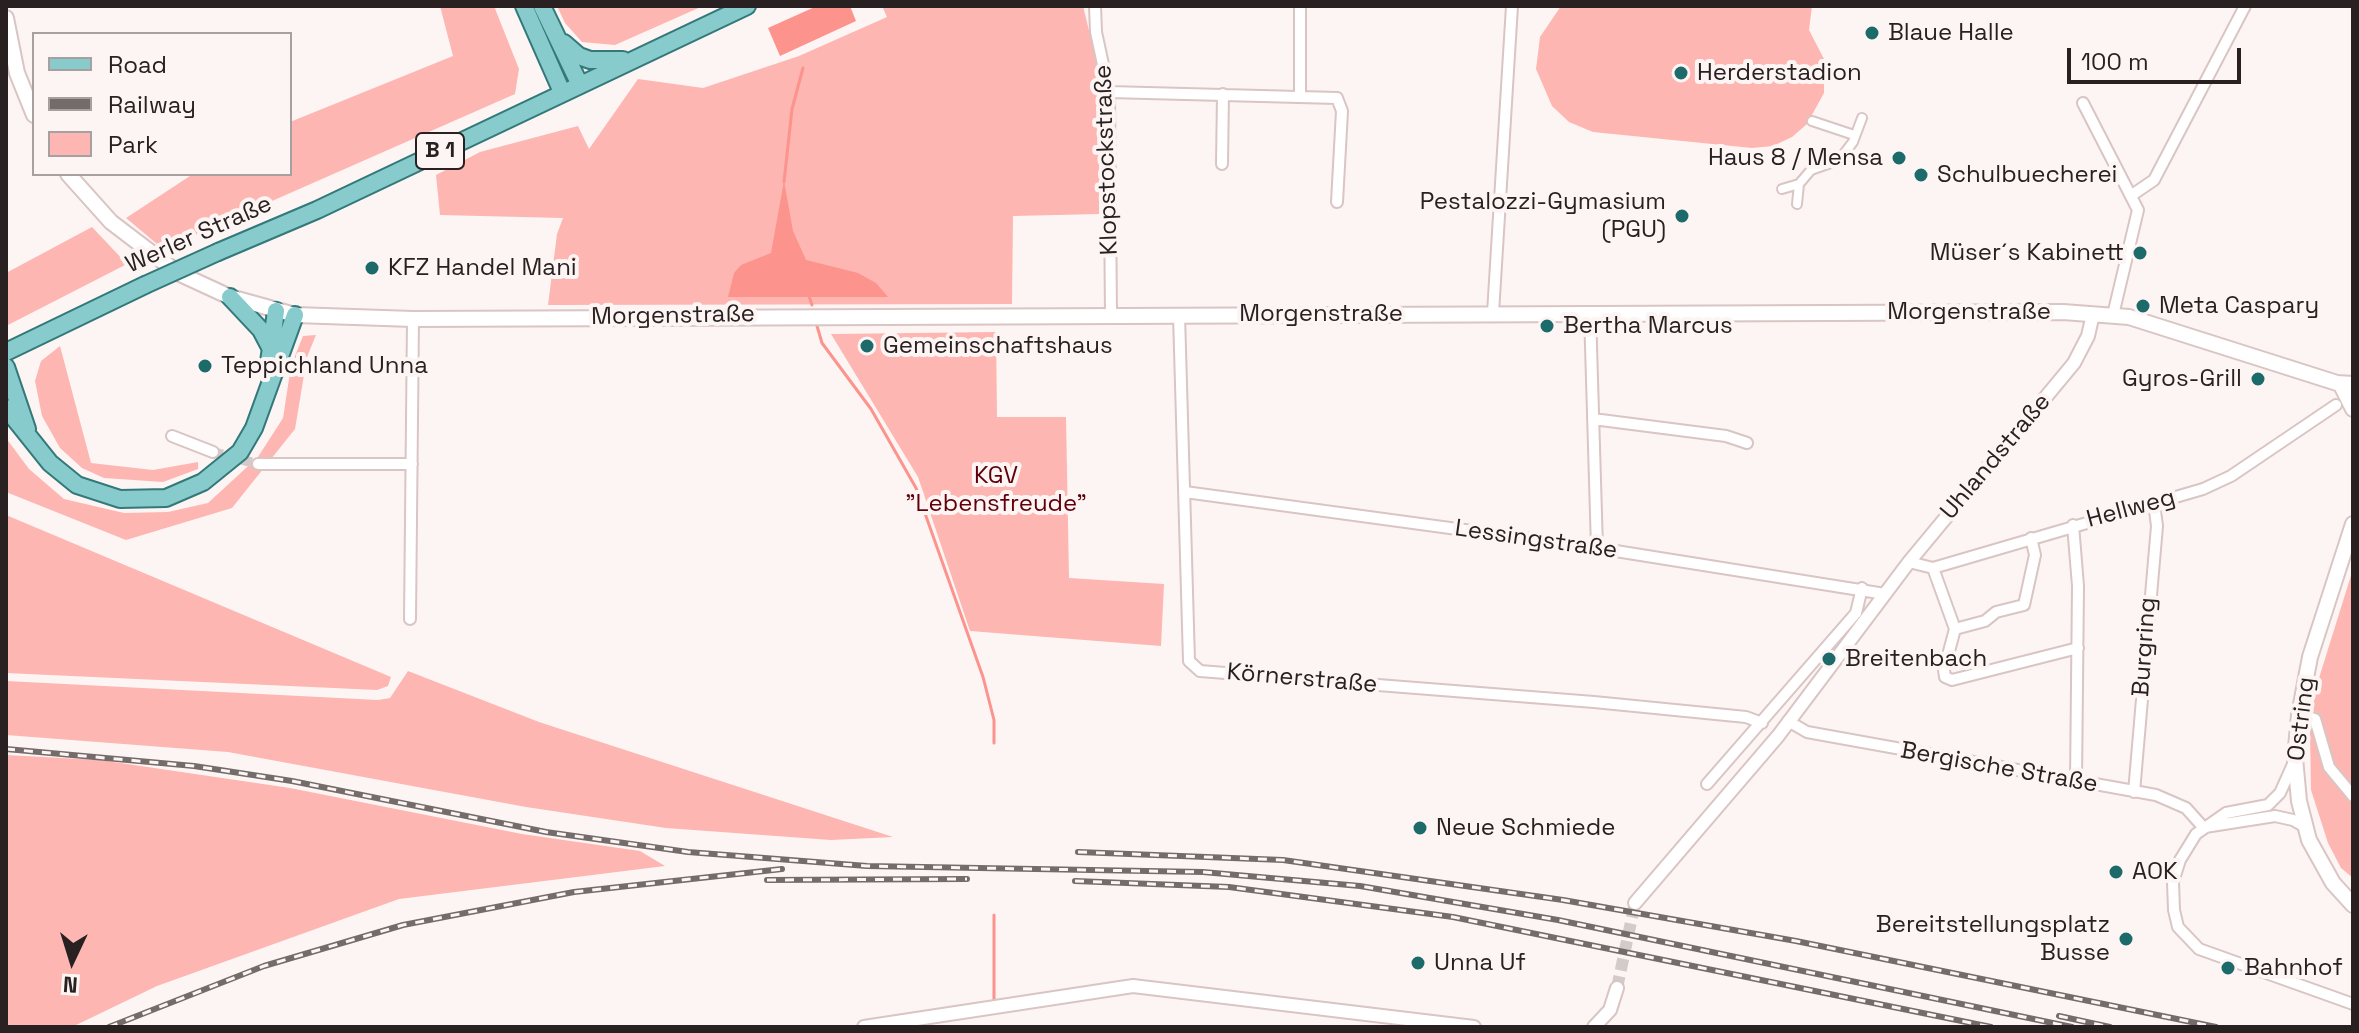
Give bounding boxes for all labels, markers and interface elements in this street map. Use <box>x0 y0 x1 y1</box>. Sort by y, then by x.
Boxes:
place label: Blaue Halle <box>1888 19 2014 47</box>
marker: Blaue Halle <box>1863 24 1881 42</box>
legend <box>32 32 292 176</box>
scale bar <box>2071 32 2245 82</box>
text: 100 m <box>2081 46 2149 77</box>
text: Road <box>108 49 167 80</box>
place label: Herderstadion <box>1697 59 1862 87</box>
street label: Klopstockstraße <box>1089 64 1125 256</box>
marker: Herderstadion <box>1672 64 1690 82</box>
text: Railway <box>108 89 196 120</box>
text: Park <box>108 129 158 160</box>
road number: B 1 <box>416 133 464 169</box>
place label: Haus 8 / Mensa <box>1708 144 1883 172</box>
marker: Haus 8 / Mensa <box>1890 149 1908 167</box>
place label: Schulbuecherei <box>1937 161 2117 189</box>
marker: Schulbuecherei <box>1912 166 1930 184</box>
place label: Pestalozzi-Gymasium (PGU) <box>1420 188 1666 244</box>
street label: Werler Straße <box>122 190 276 280</box>
marker: Pestalozzi-Gymasium (PGU) <box>1673 207 1691 225</box>
place label: Müser´s Kabinett <box>1930 239 2124 267</box>
marker: Müser´s Kabinett <box>2131 244 2149 262</box>
place label: KFZ Handel Mani <box>388 254 577 282</box>
marker: KFZ Handel Mani <box>363 259 381 277</box>
place label: Meta Caspary <box>2159 292 2319 320</box>
marker: Meta Caspary <box>2134 297 2152 315</box>
street label: Morgenstraße <box>1887 298 2051 326</box>
street label: Morgenstraße <box>591 300 755 332</box>
street label: Morgenstraße <box>1239 300 1403 328</box>
place label: Bertha Marcus <box>1563 312 1733 340</box>
marker: Bertha Marcus <box>1538 317 1556 335</box>
place label: Gemeinschaftshaus <box>883 332 1113 360</box>
marker: Gemeinschaftshaus <box>858 337 876 355</box>
place label: Teppichland Unna <box>221 352 428 380</box>
marker: Teppichland Unna <box>196 357 214 375</box>
place label: Gyros-Grill <box>2122 365 2242 393</box>
marker: Gyros-Grill <box>2249 370 2267 388</box>
street label: Uhlandstraße <box>1935 388 2057 526</box>
park label: KGV "Lebensfreude" <box>905 462 1087 518</box>
street label: Hellweg <box>2084 483 2178 535</box>
street label: Lessingstraße <box>1453 514 1619 566</box>
street label: Burgring <box>2127 596 2163 698</box>
place label: Breitenbach <box>1845 645 1987 673</box>
marker: Breitenbach <box>1820 650 1838 668</box>
street label: Körnerstraße <box>1226 658 1378 700</box>
street label: Ostring <box>2283 675 2321 763</box>
street label: Bergische Straße <box>1898 736 2100 800</box>
place label: Neue Schmiede <box>1436 814 1615 842</box>
marker: Neue Schmiede <box>1411 819 1429 837</box>
place label: AOK <box>2132 858 2178 886</box>
marker: AOK <box>2107 863 2125 881</box>
place label: Bereitstellungsplatz Busse <box>1876 911 2110 967</box>
north arrow <box>32 921 112 1001</box>
marker: Bereitstellungsplatz Busse <box>2117 930 2135 948</box>
place label: Unna Uf <box>1434 949 1526 977</box>
marker: Unna Uf <box>1409 954 1427 972</box>
place label: Bahnhof <box>2244 954 2343 982</box>
marker: Bahnhof <box>2219 959 2237 977</box>
text: N <box>62 970 79 999</box>

